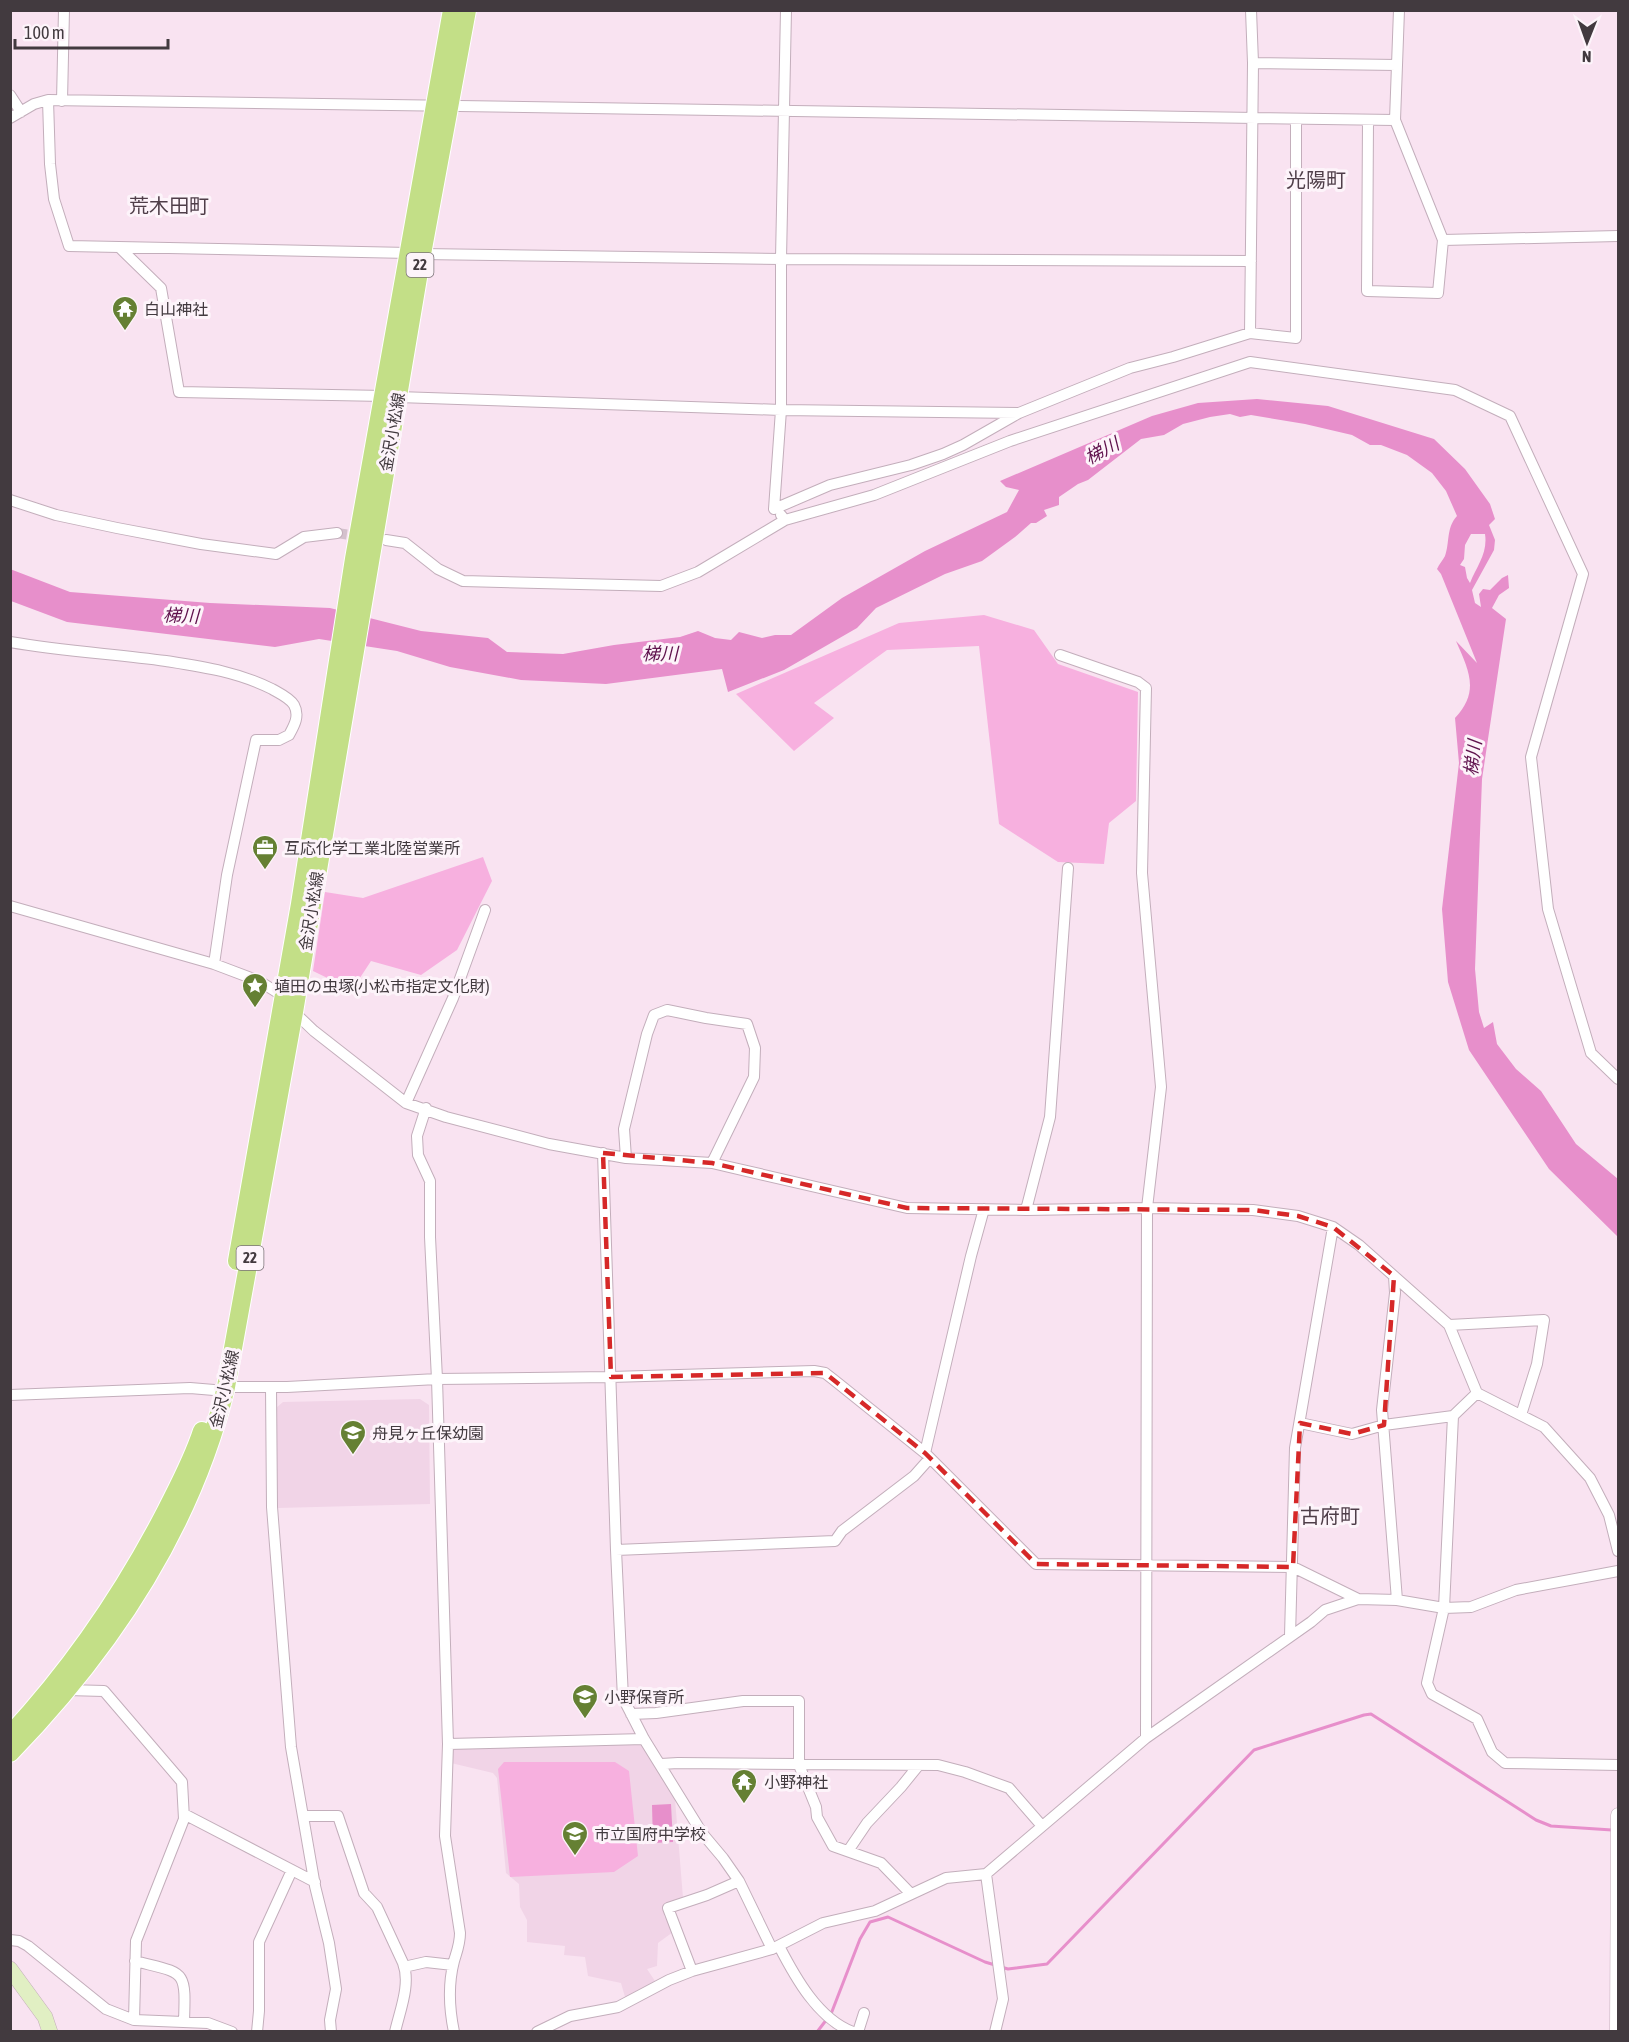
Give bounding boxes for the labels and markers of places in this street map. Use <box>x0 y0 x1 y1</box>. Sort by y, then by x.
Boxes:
temple icon: 白山神社 <box>110 294 140 332</box>
place label: 白山神社 <box>144 300 208 318</box>
office icon: 互応化学工業北陸営業所 <box>250 833 280 871</box>
place label: 互応化学工業北陸営業所 <box>284 839 460 857</box>
place icon: 埴田の虫塚(小松市指定文化財) <box>240 971 270 1009</box>
place label: 埴田の虫塚(小松市指定文化財) <box>274 977 490 996</box>
school or university icon: 舟見ヶ丘保幼園 <box>338 1418 368 1456</box>
place label: 舟見ヶ丘保幼園 <box>372 1424 484 1442</box>
school or university icon: 小野保育所 <box>570 1682 600 1720</box>
place label: 小野保育所 <box>604 1688 684 1706</box>
temple icon: 小野神社 <box>729 1767 759 1805</box>
place label: 小野神社 <box>764 1773 828 1791</box>
school or university icon: 市立国府中学校 <box>560 1819 590 1857</box>
place label: 市立国府中学校 <box>594 1825 706 1843</box>

